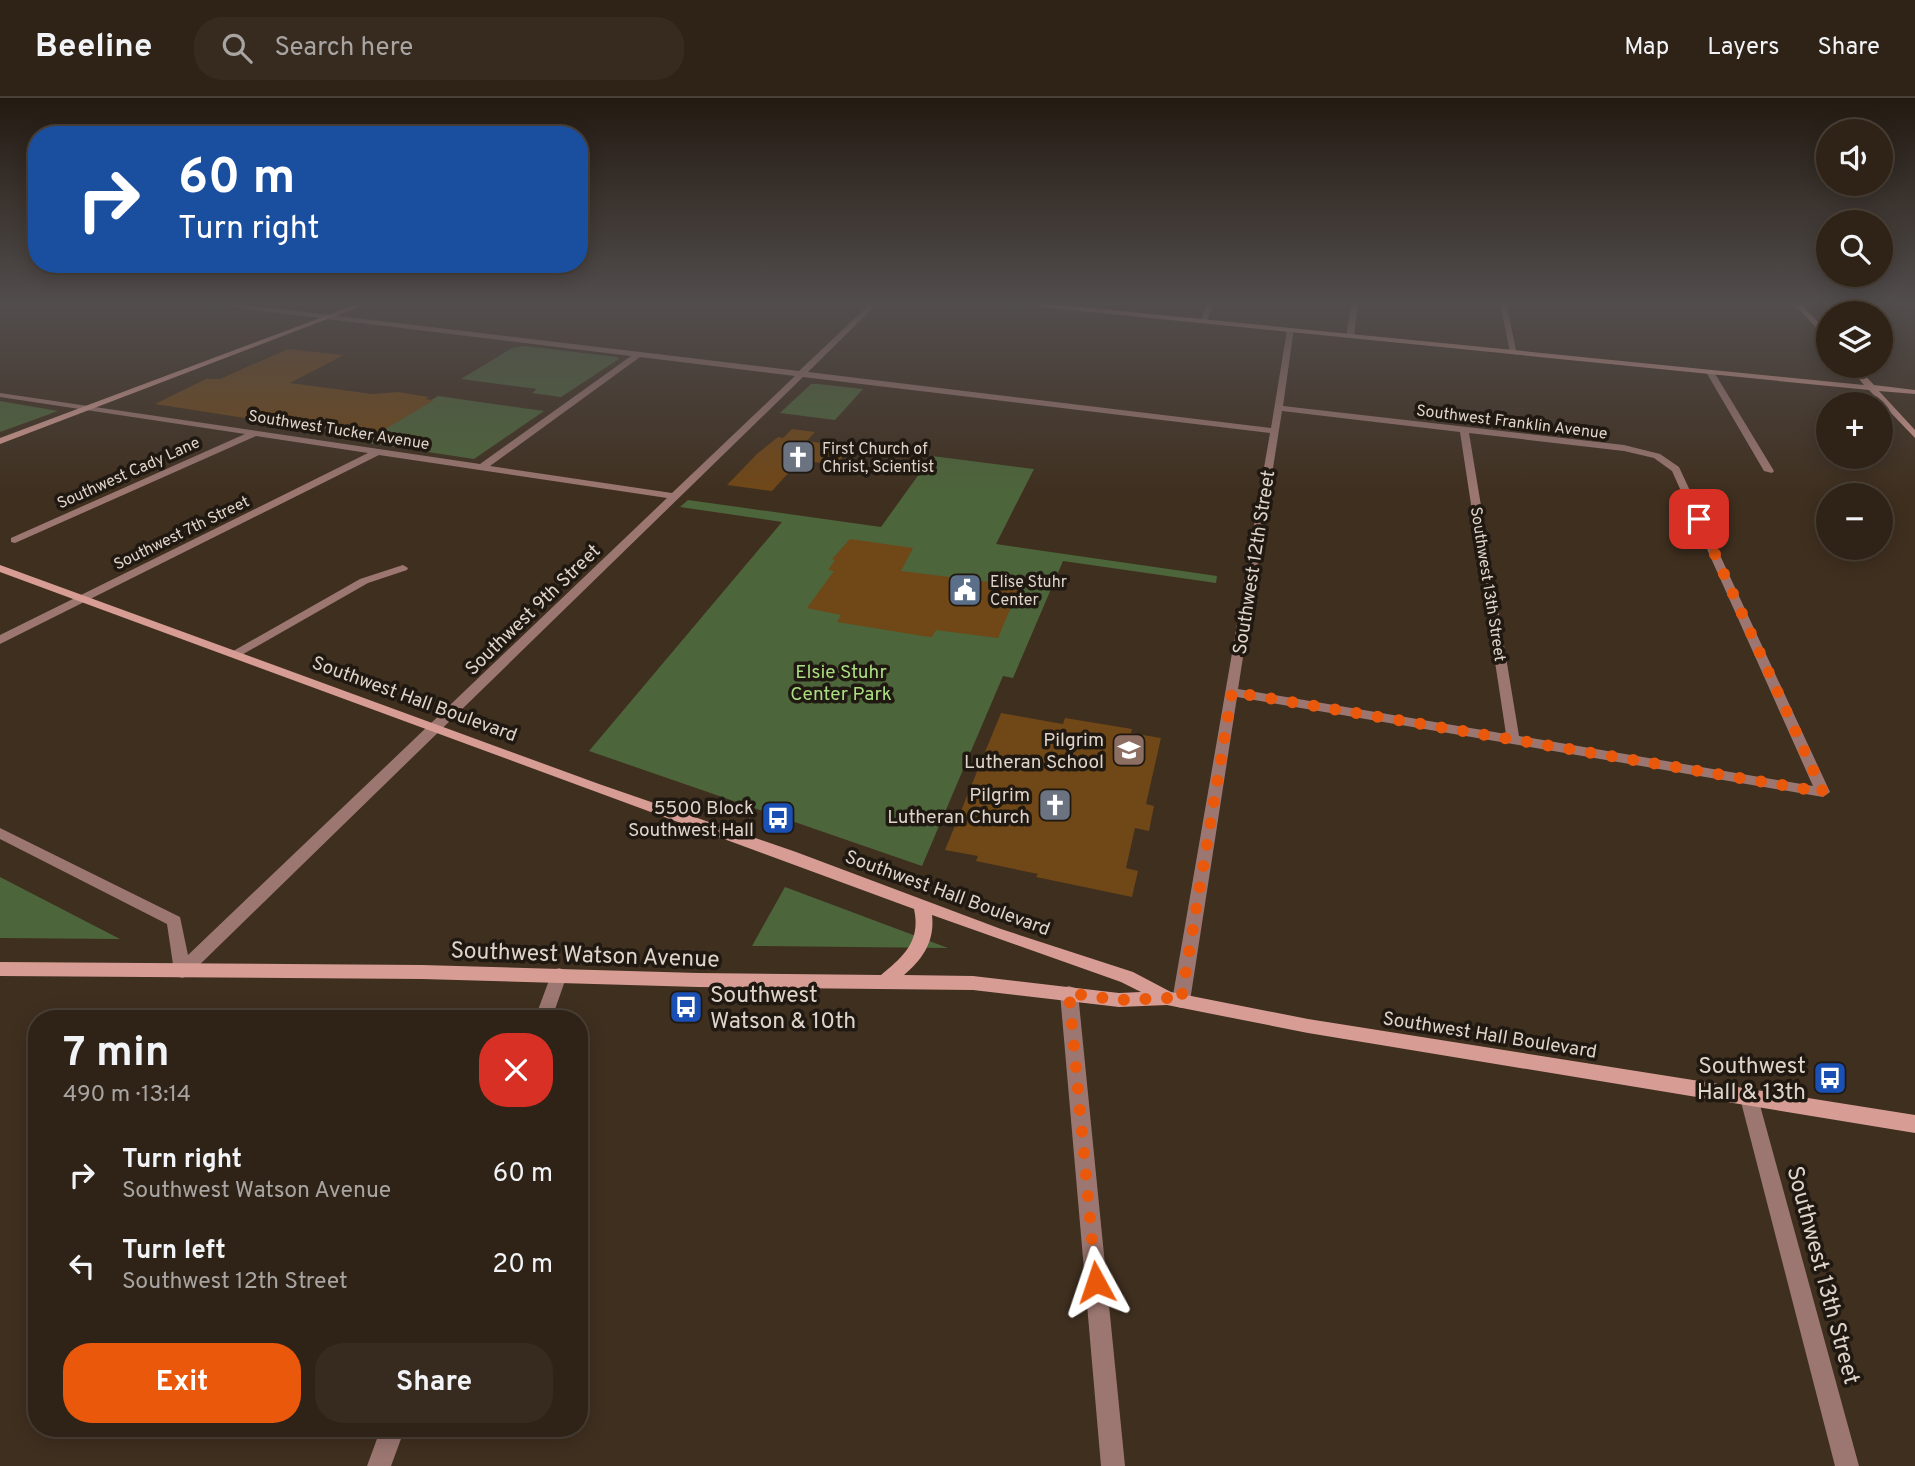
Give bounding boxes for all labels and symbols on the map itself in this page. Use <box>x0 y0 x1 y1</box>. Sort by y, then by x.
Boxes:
street label: Southwest Franklin Avenue <box>1415 401 1608 445</box>
street label: Southwest Tucker Avenue <box>247 407 431 455</box>
street label: Southwest Cady Lane <box>54 433 203 514</box>
church icon: First Church of Christ, Scientist <box>779 438 817 476</box>
place label: First Church of Christ, Scientist <box>822 440 934 478</box>
street label: Southwest 12th Street <box>1229 468 1281 656</box>
pin <box>1669 489 1729 549</box>
street label: Southwest 7th Street <box>111 492 253 575</box>
street label: Southwest 13th Street <box>1465 505 1509 663</box>
street label: Southwest 9th Street <box>461 540 606 681</box>
public building icon: Elise Stuhr Center <box>946 571 984 609</box>
place label: Elise Stuhr Center <box>990 573 1067 611</box>
street label: Southwest Hall Boulevard <box>308 652 520 748</box>
park label: Elsie Stuhr Center Park <box>790 661 892 707</box>
place label: Pilgrim Lutheran School <box>964 729 1104 775</box>
school or university icon: Pilgrim Lutheran School <box>1110 731 1148 769</box>
place label: Pilgrim Lutheran Church <box>887 784 1030 830</box>
church icon: Pilgrim Lutheran Church <box>1036 786 1074 824</box>
place label: 5500 Block Southwest Hall <box>628 797 754 843</box>
bus stop icon: 5500 Block Southwest Hall <box>759 799 797 837</box>
street label: Southwest Hall Boulevard <box>841 846 1053 942</box>
street label: Southwest Watson Avenue <box>450 937 720 976</box>
place label: Southwest Watson & 10th <box>710 982 856 1037</box>
bus stop icon: Southwest Watson & 10th <box>667 988 705 1026</box>
street label: Southwest Hall Boulevard <box>1381 1007 1598 1065</box>
place label: Southwest Hall & 13th <box>1697 1053 1806 1108</box>
bus stop icon: Southwest Hall & 13th <box>1811 1059 1849 1097</box>
street label: Southwest 13th Street <box>1778 1163 1865 1388</box>
position arrow <box>1059 1245 1133 1319</box>

